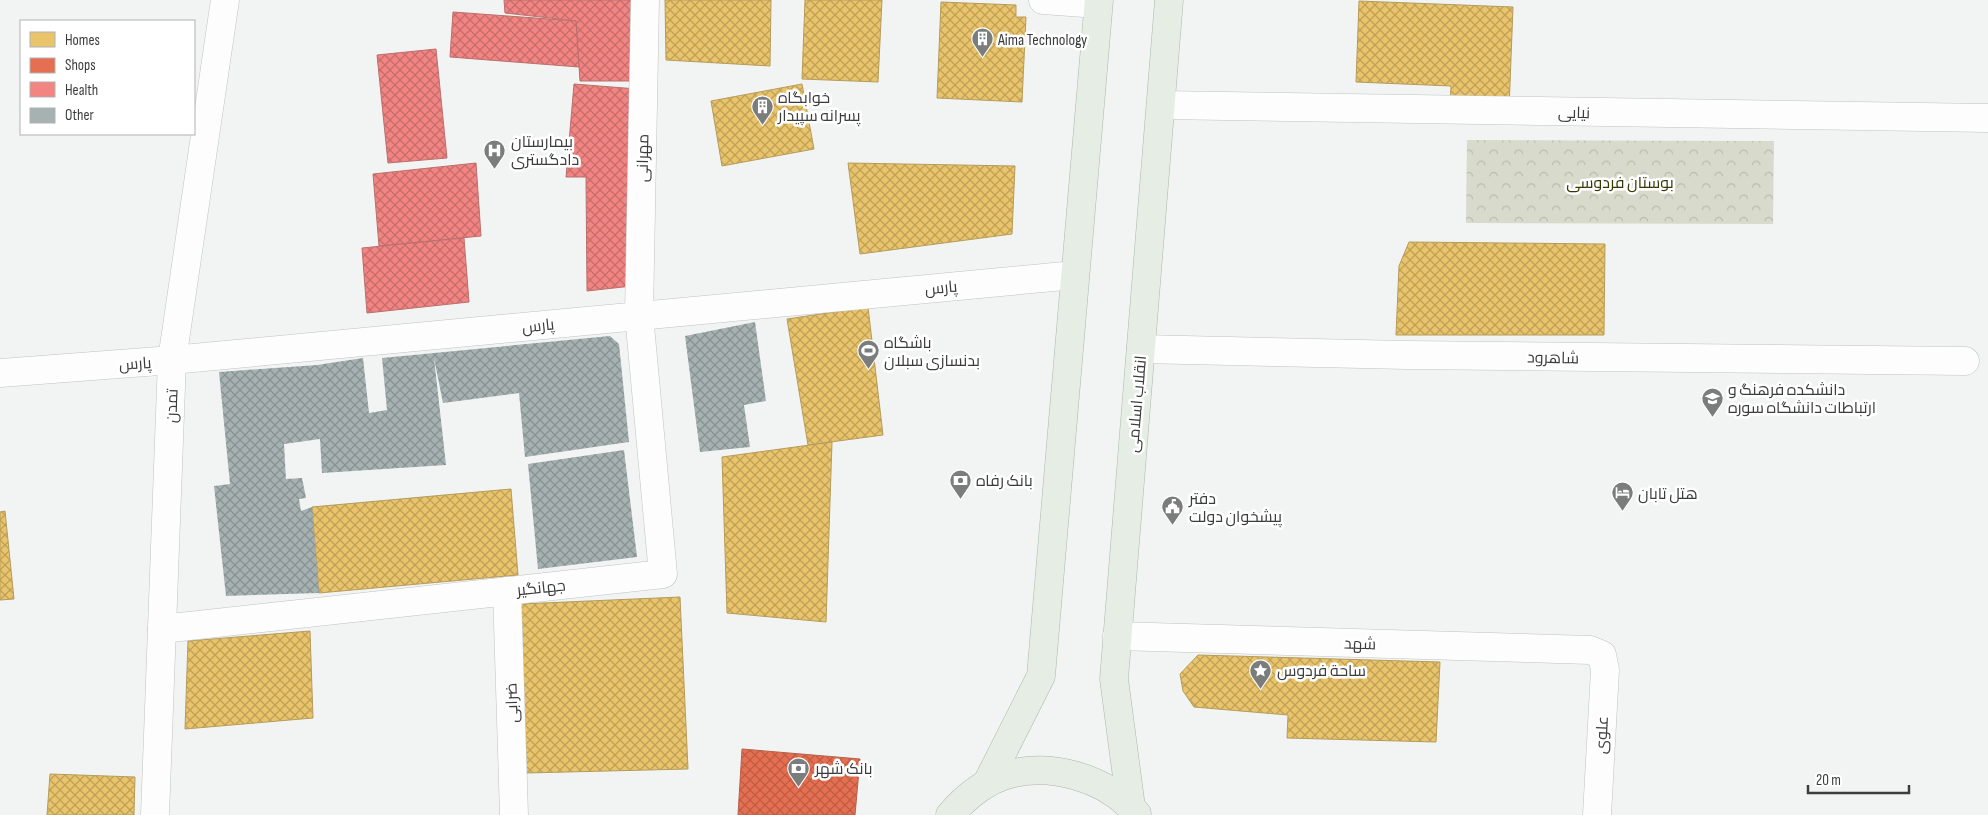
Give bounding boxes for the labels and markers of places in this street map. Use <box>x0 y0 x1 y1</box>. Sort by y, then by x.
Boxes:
building icon: Aima Technology <box>970 27 994 58</box>
place label: Aima Technology <box>997 31 1087 50</box>
place label: خوابگاه پسرانه سپیدار <box>777 89 861 127</box>
building icon: خوابگاه پسرانه سپیدار <box>750 94 774 125</box>
place label: بیمارستان دادگستری <box>511 133 579 170</box>
hospital icon: بیمارستان دادگستری <box>483 138 507 169</box>
place label: باشگاه بدنسازی سبلان <box>884 334 980 371</box>
sports icon: باشگاه بدنسازی سبلان <box>856 339 880 370</box>
place label: دانشکده فرهنگ و ارتباطات دانشگاه سوره <box>1728 381 1876 418</box>
school or university icon: دانشکده فرهنگ و ارتباطات دانشگاه سوره <box>1700 386 1724 417</box>
bank icon: بانک رفاه <box>948 468 972 499</box>
place label: بانک رفاه <box>976 472 1033 491</box>
hotel icon: هتل تابان <box>1610 481 1634 512</box>
place label: هتل تابان <box>1638 485 1698 504</box>
place label: دفتر پیشخوان دولت <box>1188 490 1283 528</box>
public building icon: دفتر پیشخوان دولت <box>1161 495 1185 526</box>
place icon: ساحة فردوس <box>1249 658 1273 689</box>
place label: ساحة فردوس <box>1277 662 1366 681</box>
bank icon: بانک شهر <box>787 756 811 787</box>
place label: بانک شهر <box>814 760 872 779</box>

